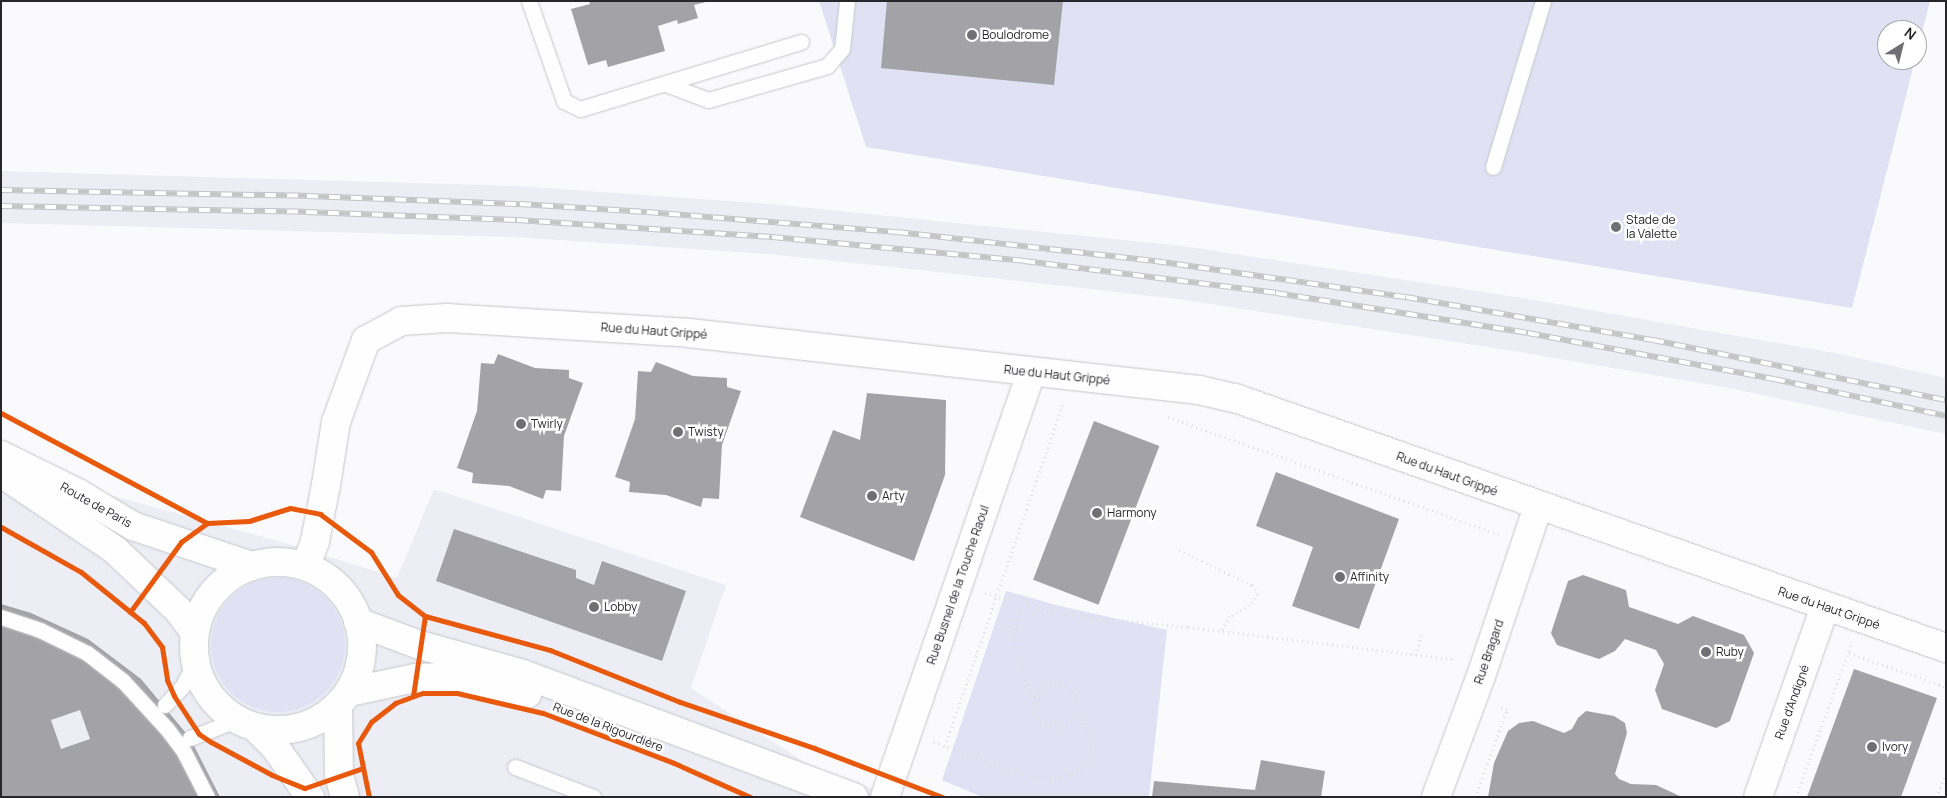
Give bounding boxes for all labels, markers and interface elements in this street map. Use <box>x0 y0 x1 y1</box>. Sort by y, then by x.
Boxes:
north arrow <box>1877 20 1927 70</box>
text: N <box>1901 23 1920 44</box>
place label: Boulodrome <box>982 28 1049 42</box>
marker: Boulodrome <box>966 29 978 41</box>
place label: Stade de la Valette <box>1626 213 1677 241</box>
marker: Stade de la Valette <box>1610 221 1622 233</box>
street label: Rue du Haut Grippé <box>600 320 708 342</box>
street label: Rue du Haut Grippé <box>1003 362 1111 388</box>
place label: Twirly <box>531 417 563 431</box>
marker: Twirly <box>515 418 527 430</box>
place label: Twisty <box>688 425 724 439</box>
marker: Twisty <box>672 426 684 438</box>
street label: Rue du Haut Grippé <box>1394 449 1500 499</box>
street label: Route de Paris <box>58 479 134 531</box>
place label: Arty <box>882 489 905 503</box>
marker: Arty <box>866 490 878 502</box>
street label: Rue Busnel de la Touche Raoul <box>924 503 992 667</box>
place label: Harmony <box>1107 506 1157 520</box>
marker: Harmony <box>1091 507 1103 519</box>
place label: Affinity <box>1350 570 1389 584</box>
marker: Affinity <box>1334 571 1346 583</box>
street label: Rue du Haut Grippé <box>1776 584 1882 632</box>
place label: Lobby <box>604 600 637 614</box>
marker: Lobby <box>588 601 600 613</box>
street label: Rue Bragard <box>1471 618 1507 686</box>
place label: Ruby <box>1716 645 1744 659</box>
marker: Ruby <box>1700 646 1712 658</box>
street label: Rue d'Andigné <box>1772 663 1812 741</box>
street label: Rue de la Rigourdière <box>551 699 665 755</box>
place label: Ivory <box>1882 740 1908 754</box>
marker: Ivory <box>1866 741 1878 753</box>

